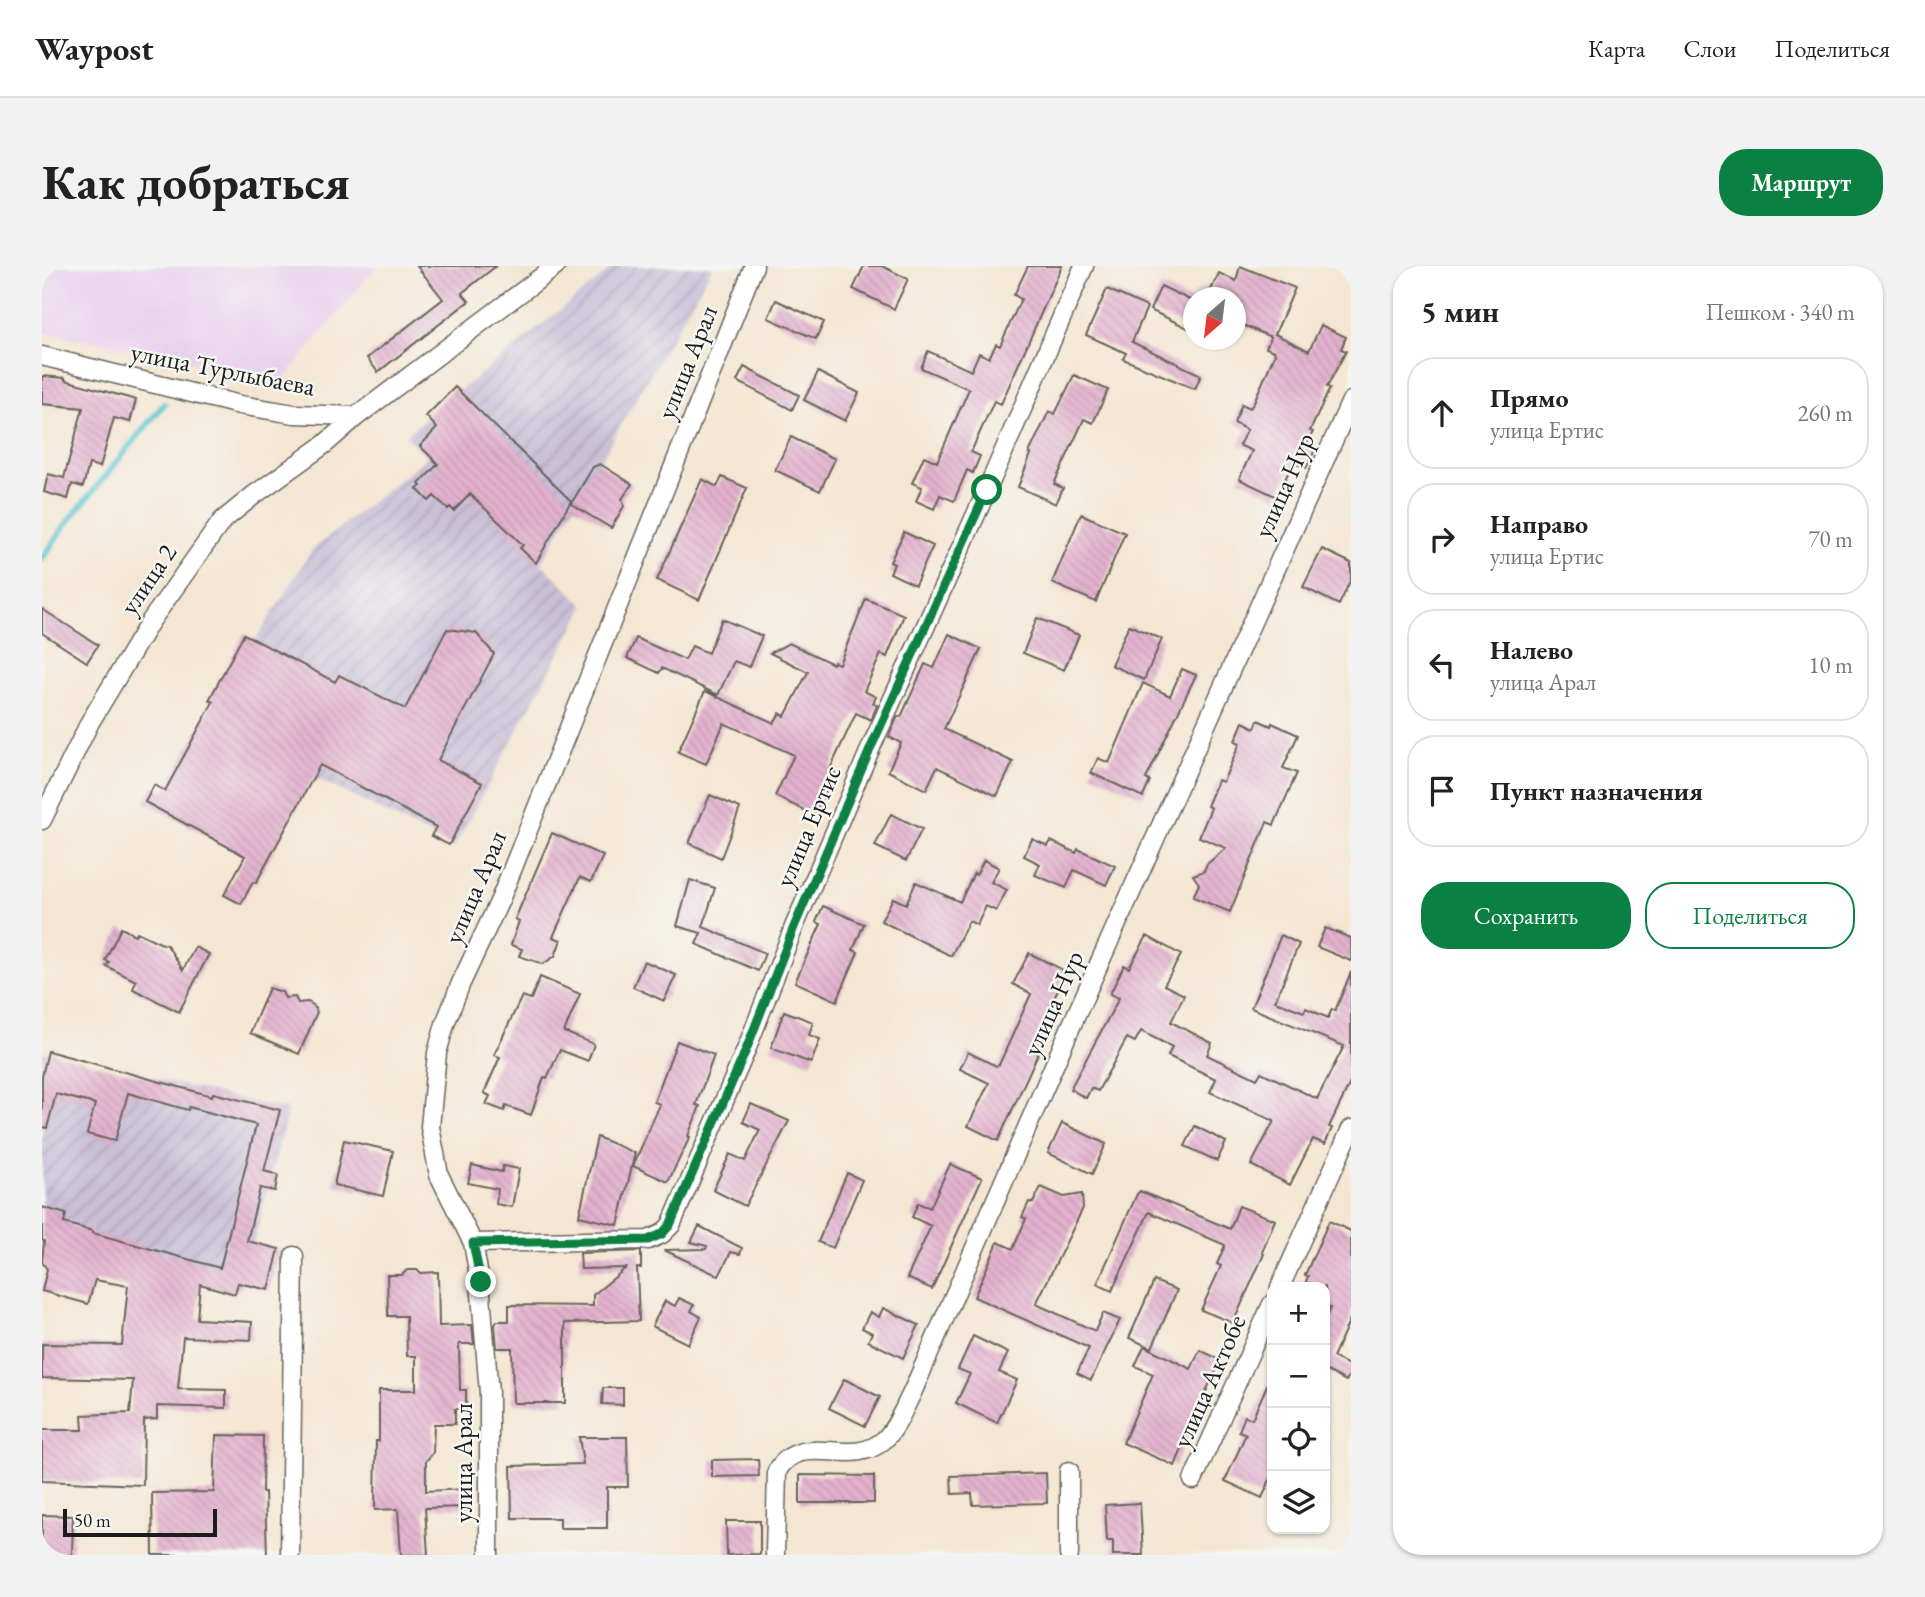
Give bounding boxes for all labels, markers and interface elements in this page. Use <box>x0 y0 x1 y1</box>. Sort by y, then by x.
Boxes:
text: Waypost <box>35 27 154 70</box>
text: Карта <box>1588 33 1645 64</box>
text: Слои <box>1683 33 1737 64</box>
text: Поделиться <box>1775 33 1890 64</box>
button: Маршрут <box>1719 149 1883 216</box>
text: Как добраться <box>42 150 350 214</box>
north arrow <box>1183 287 1246 350</box>
text: 5 мин <box>1421 292 1499 331</box>
text: Пешком · 340 m <box>1706 297 1855 327</box>
street label: улица Арал <box>649 300 725 424</box>
street label: улица Турлыбаева <box>128 334 319 404</box>
text: Прямо <box>1490 381 1569 415</box>
icon: ahead <box>1423 394 1461 432</box>
text: 260 m <box>1797 398 1853 428</box>
text: улица Ертис <box>1490 415 1604 445</box>
street label: улица Нур <box>1246 427 1322 543</box>
route start <box>971 474 1002 505</box>
text: Направо <box>1490 507 1588 541</box>
icon: right <box>1423 520 1461 558</box>
text: 70 m <box>1808 524 1853 554</box>
street label: улица 2 <box>112 537 184 621</box>
text: улица Ертис <box>1490 541 1604 571</box>
text: Налево <box>1490 633 1573 667</box>
icon: left <box>1423 646 1461 684</box>
text: 10 m <box>1808 650 1853 680</box>
text: улица Арал <box>1490 667 1596 697</box>
street label: улица Ертис <box>767 760 849 892</box>
icon: arrive <box>1423 772 1461 810</box>
text: Пункт назначения <box>1490 774 1703 808</box>
street label: улица Арал <box>436 825 514 949</box>
button: Сохранить <box>1421 882 1631 949</box>
button: Поделиться <box>1645 882 1855 949</box>
street label: улица Нур <box>1015 945 1091 1061</box>
route end <box>465 1266 496 1297</box>
map controls <box>1267 1282 1330 1534</box>
button: + <box>1267 1282 1330 1345</box>
street label: улица Актобе <box>1165 1309 1253 1453</box>
button: − <box>1267 1345 1330 1408</box>
street label: улица Арал <box>446 1403 480 1523</box>
button: locate <box>1267 1408 1330 1471</box>
button: layers <box>1267 1471 1330 1534</box>
scale bar <box>63 1506 217 1538</box>
text: 50 m <box>74 1508 111 1533</box>

